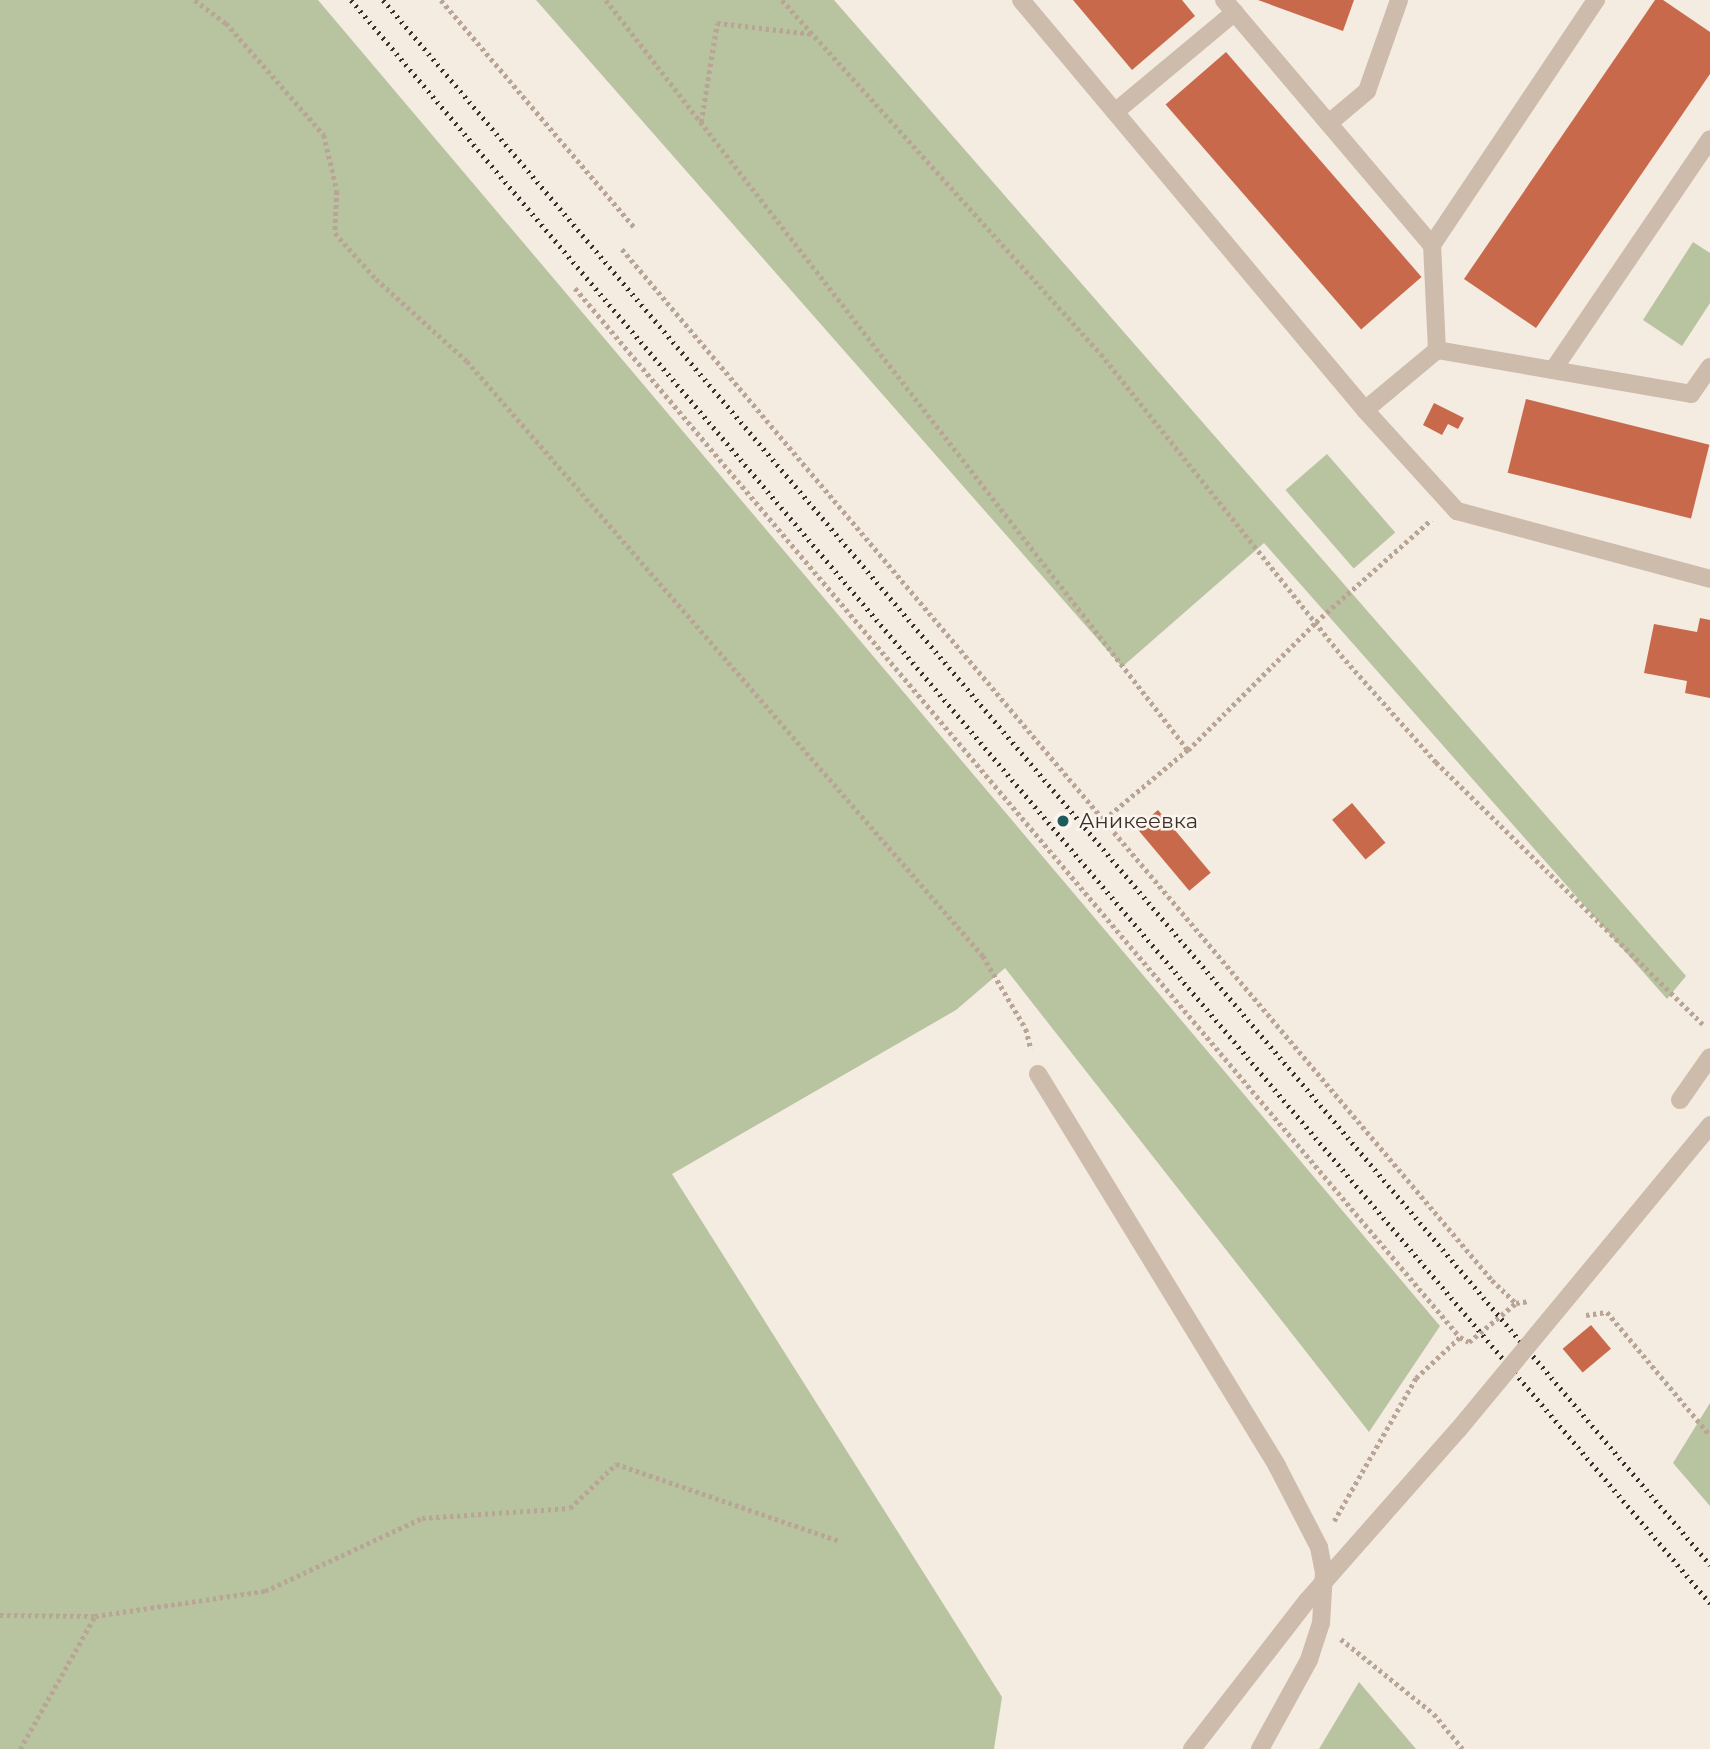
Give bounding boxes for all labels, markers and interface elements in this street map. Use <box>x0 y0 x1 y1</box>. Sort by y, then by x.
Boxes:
place label: Аникеевка <box>1079 808 1198 834</box>
marker: Аникеевка <box>1053 811 1073 831</box>

